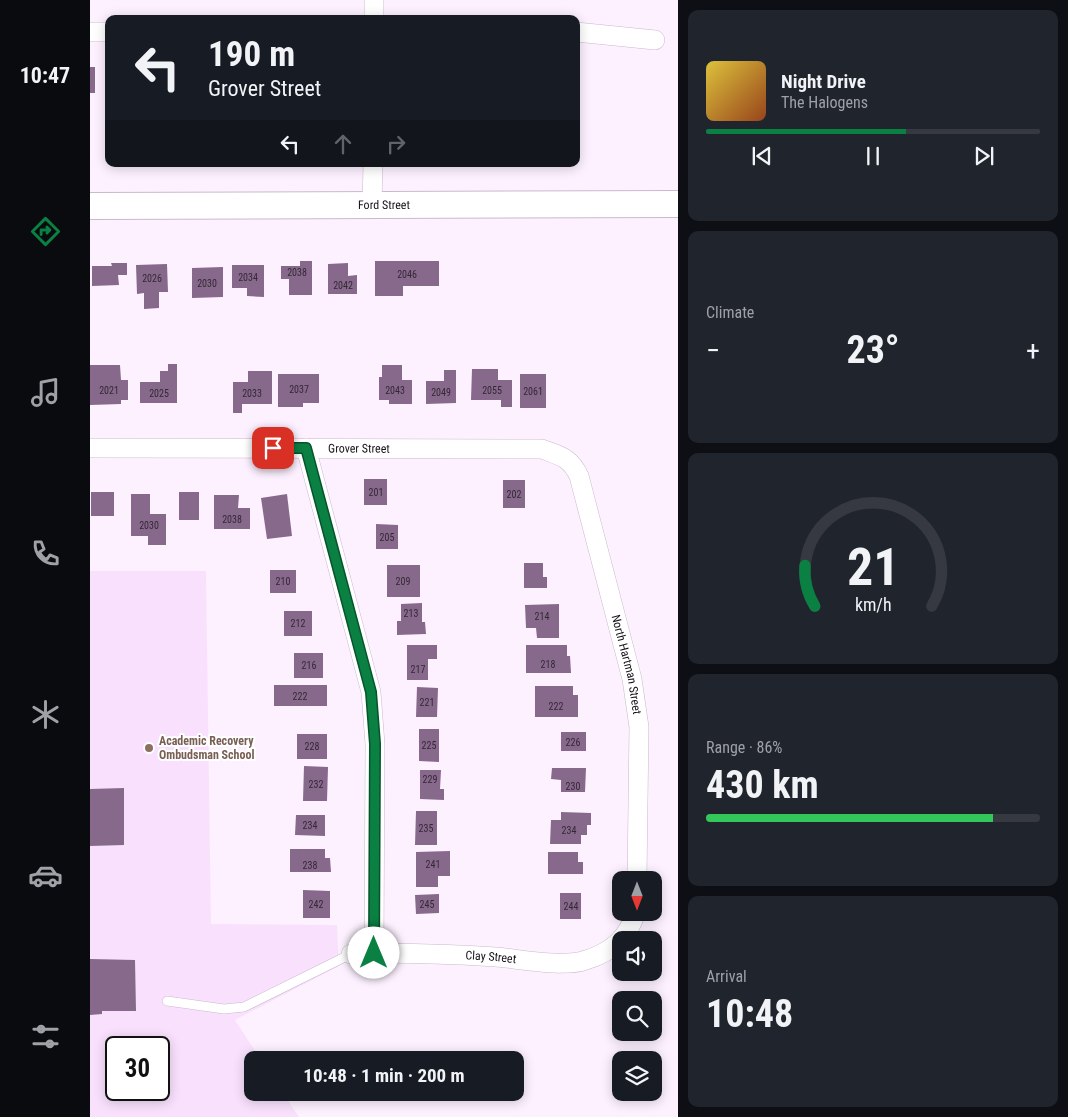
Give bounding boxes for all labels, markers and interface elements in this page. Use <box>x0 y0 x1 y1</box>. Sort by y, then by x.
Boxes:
text: 190 m <box>208 34 295 75</box>
icon: left <box>125 35 190 100</box>
text: 10:47 <box>20 63 70 88</box>
text: Night Drive <box>781 70 866 93</box>
text: Grover Street <box>208 76 321 101</box>
text: The Halogens <box>781 93 868 112</box>
icon: left <box>276 130 304 158</box>
icon: ahead <box>329 130 357 158</box>
icon: right <box>382 130 410 158</box>
icon: previous <box>748 142 776 170</box>
icon: pause <box>859 142 887 170</box>
icon: next <box>970 142 998 170</box>
street label: Ford Street <box>358 198 411 212</box>
icon: directions <box>28 214 63 249</box>
house number: 2038 <box>287 267 307 278</box>
house number: 2046 <box>397 269 417 280</box>
house number: 2034 <box>238 272 258 283</box>
house number: 2026 <box>142 273 162 284</box>
house number: 2030 <box>197 278 217 289</box>
house number: 2042 <box>333 280 353 291</box>
text: Climate <box>706 303 754 322</box>
text: 23° <box>846 328 900 372</box>
text: − <box>706 334 720 367</box>
text: + <box>1026 334 1040 367</box>
icon: music <box>28 375 63 410</box>
house number: 2037 <box>289 384 309 395</box>
house number: 2021 <box>99 385 119 396</box>
house number: 2043 <box>385 385 405 396</box>
house number: 2055 <box>482 385 502 396</box>
house number: 2061 <box>523 386 543 397</box>
house number: 2049 <box>431 387 451 398</box>
house number: 2025 <box>149 388 169 399</box>
house number: 2033 <box>242 388 262 399</box>
pin <box>252 427 294 469</box>
icon: arrive <box>259 434 287 462</box>
street label: Grover Street <box>328 442 390 456</box>
house number: 201 <box>369 487 383 498</box>
house number: 202 <box>507 489 521 500</box>
house number: 2038 <box>222 514 242 525</box>
house number: 2030 <box>139 520 159 531</box>
house number: 205 <box>380 532 394 543</box>
icon: phone <box>28 536 63 571</box>
text: 21 <box>847 537 899 598</box>
house number: 210 <box>276 576 290 587</box>
house number: 209 <box>396 576 410 587</box>
text: km/h <box>855 594 891 615</box>
house number: 213 <box>404 608 418 619</box>
house number: 214 <box>535 611 549 622</box>
street label: North Hartman Street <box>608 613 644 716</box>
house number: 212 <box>291 618 305 629</box>
house number: 218 <box>541 659 555 670</box>
house number: 216 <box>302 660 316 671</box>
house number: 217 <box>411 664 425 675</box>
house number: 222 <box>293 691 307 702</box>
icon: climate <box>28 697 63 732</box>
house number: 221 <box>420 697 434 708</box>
house number: 222 <box>549 701 563 712</box>
place label: Academic Recovery Ombudsman School <box>159 734 254 762</box>
house number: 226 <box>566 737 580 748</box>
text: Range · 86% <box>706 738 782 757</box>
house number: 225 <box>422 740 436 751</box>
house number: 228 <box>305 741 319 752</box>
marker: Academic Recovery Ombudsman School <box>143 742 155 754</box>
text: 430 km <box>706 763 819 807</box>
house number: 229 <box>423 774 437 785</box>
house number: 232 <box>309 779 323 790</box>
house number: 230 <box>566 781 580 792</box>
house number: 234 <box>303 820 317 831</box>
house number: 235 <box>419 823 433 834</box>
house number: 234 <box>562 825 576 836</box>
icon: car <box>28 858 63 893</box>
house number: 241 <box>426 859 440 870</box>
house number: 238 <box>303 860 317 871</box>
north arrow <box>612 871 662 921</box>
map controls <box>612 871 662 1101</box>
house number: 242 <box>309 899 323 910</box>
house number: 245 <box>420 899 434 910</box>
house number: 244 <box>564 901 578 912</box>
position arrow <box>347 926 399 978</box>
button: sound <box>612 931 662 981</box>
street label: Clay Street <box>465 948 518 966</box>
text: Arrival <box>706 967 747 986</box>
button: search <box>612 991 662 1041</box>
text: 10:48 <box>706 992 793 1036</box>
icon: filters <box>28 1019 63 1054</box>
speed limit sign: 30 <box>105 1036 170 1101</box>
button: layers <box>612 1051 662 1101</box>
text: 10:48 · 1 min · 200 m <box>303 1064 465 1087</box>

